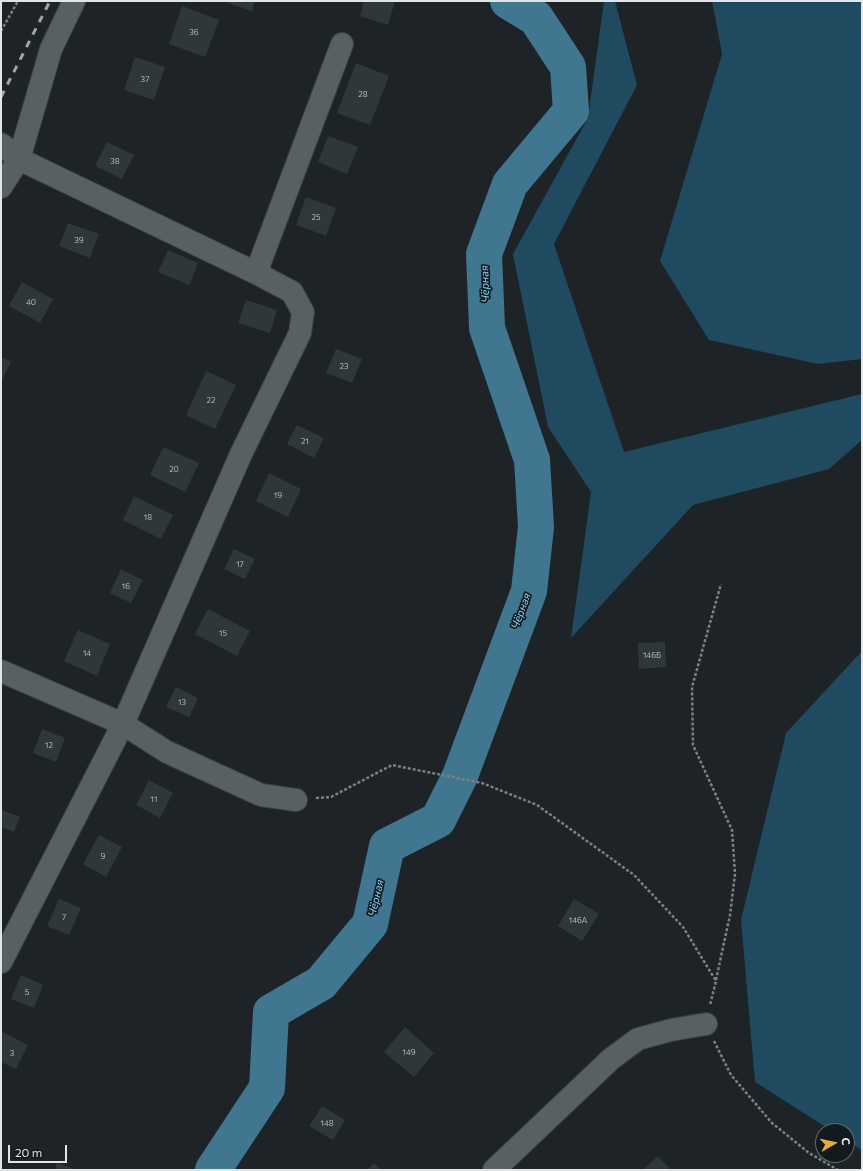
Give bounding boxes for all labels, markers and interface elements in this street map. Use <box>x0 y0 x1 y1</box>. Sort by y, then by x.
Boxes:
house number: 36 <box>189 27 199 37</box>
house number: 37 <box>141 74 149 84</box>
house number: 28 <box>358 89 368 99</box>
house number: 38 <box>110 156 120 166</box>
house number: 25 <box>311 212 321 222</box>
house number: 39 <box>74 235 84 245</box>
water label: Чёрная <box>478 265 492 303</box>
house number: 40 <box>26 297 36 307</box>
house number: 23 <box>340 361 348 371</box>
house number: 22 <box>207 395 215 405</box>
house number: 21 <box>301 436 309 446</box>
house number: 20 <box>169 464 179 474</box>
house number: 19 <box>274 490 282 500</box>
house number: 18 <box>144 512 152 522</box>
house number: 17 <box>236 559 244 569</box>
house number: 16 <box>122 581 130 591</box>
water label: Чёрная <box>508 591 534 631</box>
house number: 15 <box>219 628 227 638</box>
house number: 14 <box>83 648 91 658</box>
house number: 146Б <box>643 650 661 660</box>
house number: 13 <box>178 697 186 707</box>
house number: 12 <box>45 740 53 750</box>
house number: 11 <box>151 794 157 804</box>
house number: 9 <box>101 851 105 861</box>
water label: Чёрная <box>365 878 387 918</box>
house number: 7 <box>62 912 66 922</box>
house number: 146А <box>569 915 587 925</box>
house number: 5 <box>25 987 29 997</box>
house number: 149 <box>402 1047 416 1057</box>
house number: 3 <box>10 1048 14 1058</box>
house number: 148 <box>320 1118 334 1128</box>
north arrow <box>815 1123 855 1163</box>
text: С <box>839 1136 853 1146</box>
scale bar <box>10 1137 69 1163</box>
text: 20 m <box>15 1145 42 1159</box>

